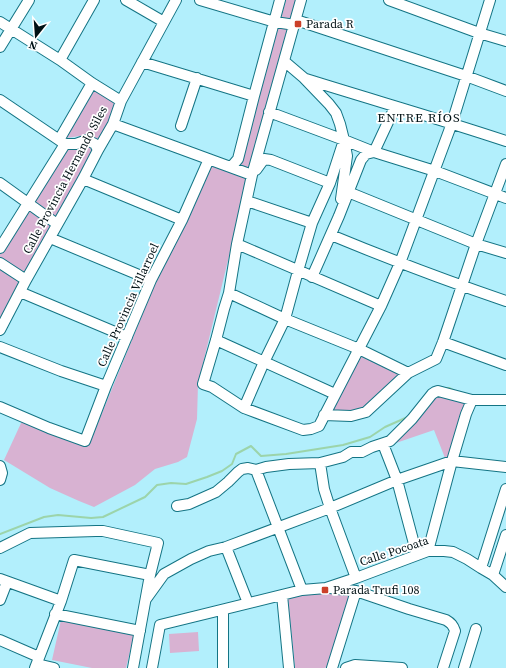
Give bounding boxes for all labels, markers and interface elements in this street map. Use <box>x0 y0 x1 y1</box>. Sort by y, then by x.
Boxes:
north arrow <box>16 16 56 56</box>
place label: Parada R <box>306 16 354 32</box>
marker: Parada R <box>293 19 303 29</box>
text: N <box>27 37 39 53</box>
street label: Calle Provincia Hernando Siles <box>19 103 111 257</box>
district label: ENTRE RÍOS <box>377 109 461 126</box>
street label: Calle Provincia Villarroel <box>93 240 163 369</box>
street label: Calle Pocoata <box>357 532 431 570</box>
place label: Parada Trufi 108 <box>333 582 420 598</box>
marker: Parada Trufi 108 <box>320 585 330 595</box>

